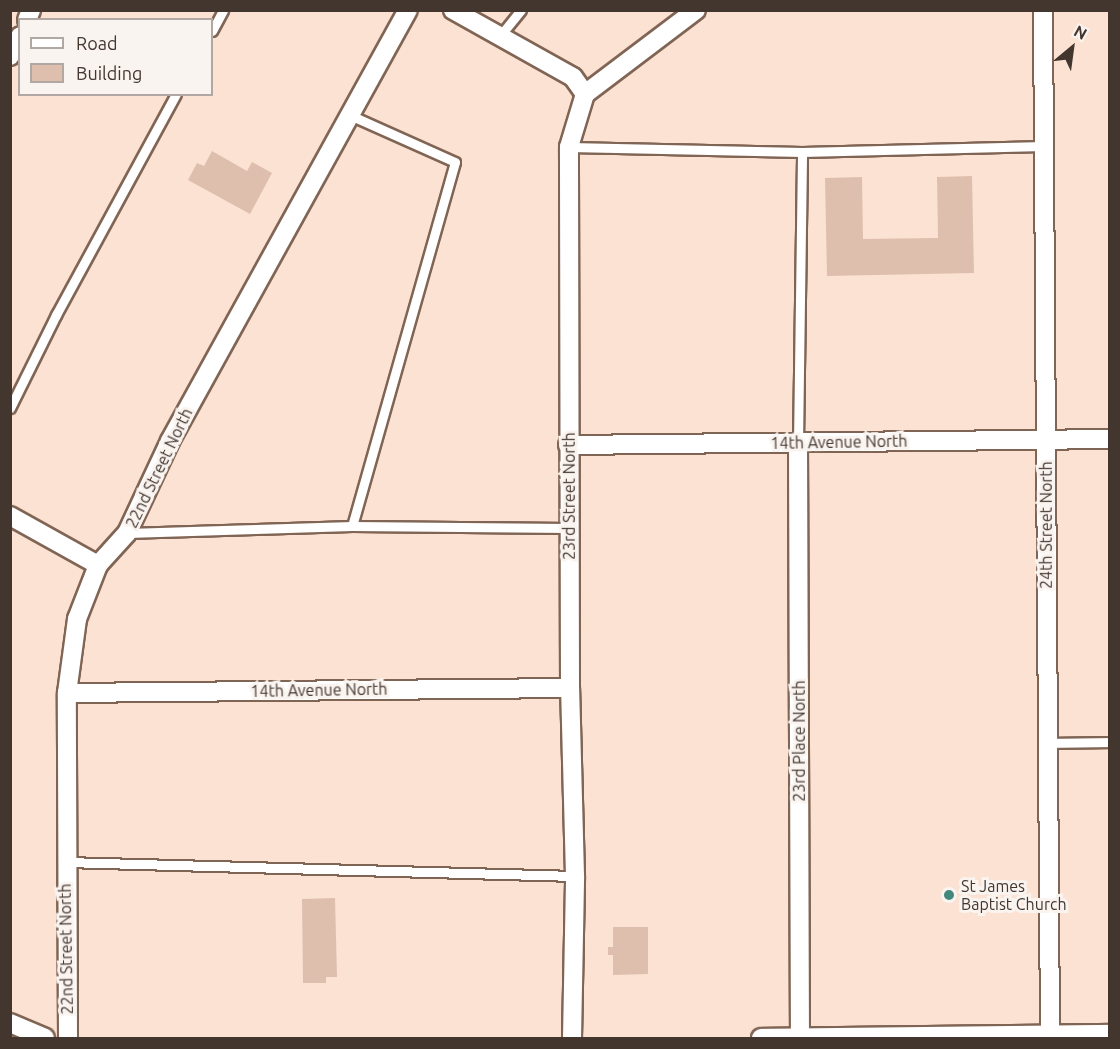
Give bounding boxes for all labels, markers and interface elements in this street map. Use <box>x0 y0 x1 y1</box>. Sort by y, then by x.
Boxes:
legend <box>18 18 213 96</box>
north arrow <box>1042 18 1102 78</box>
text: N <box>1071 21 1090 43</box>
text: Road <box>76 33 118 53</box>
text: Building <box>76 63 142 83</box>
street label: 22nd Street North <box>122 405 196 531</box>
street label: 14th Avenue North <box>770 431 908 453</box>
street label: 23rd Street North <box>559 432 579 560</box>
street label: 24th Street North <box>1036 461 1056 589</box>
street label: 14th Avenue North <box>250 679 388 701</box>
street label: 23rd Place North <box>789 680 809 802</box>
place label: St James Baptist Church <box>961 876 1067 914</box>
street label: 22nd Street North <box>55 883 77 1015</box>
marker: St James Baptist Church <box>942 888 956 902</box>

